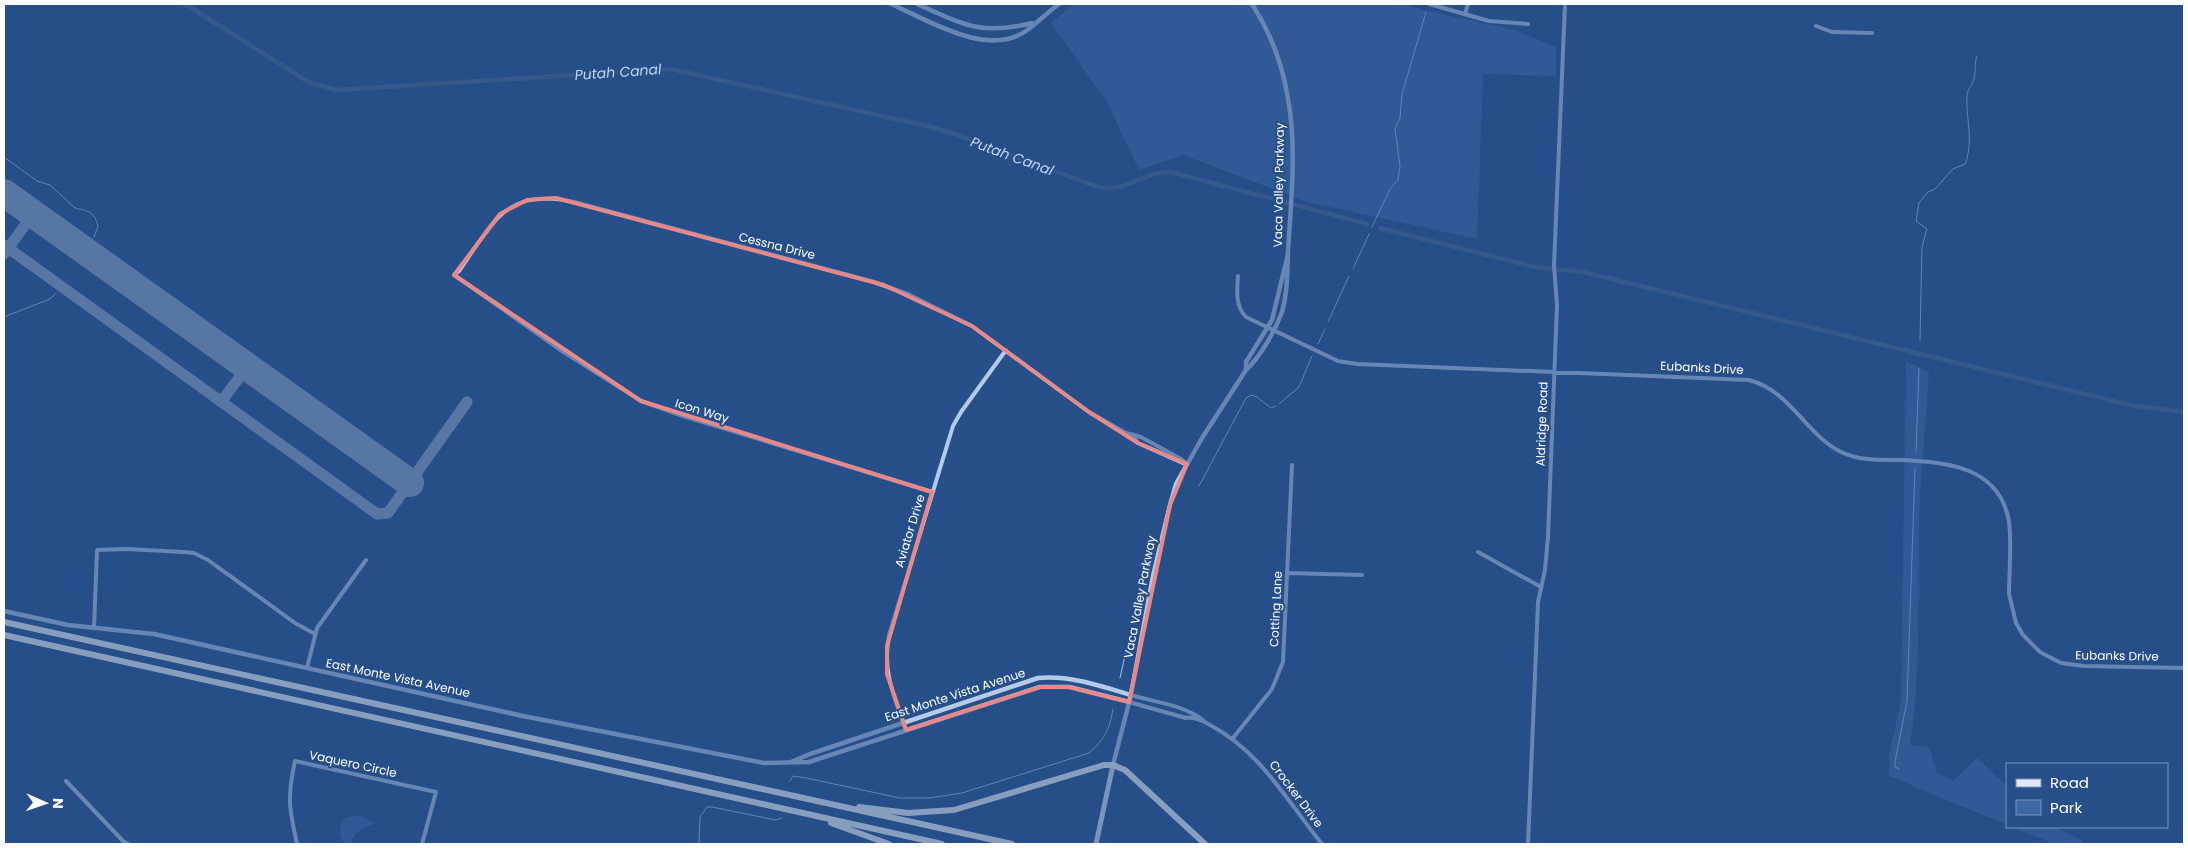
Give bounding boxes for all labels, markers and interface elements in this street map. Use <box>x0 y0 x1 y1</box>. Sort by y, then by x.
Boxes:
water label: Putah Canal <box>574 59 663 85</box>
street label: Vaca Valley Parkway <box>1269 122 1288 248</box>
water label: Putah Canal <box>968 132 1057 180</box>
street label: Cessna Drive <box>737 228 817 263</box>
street label: Eubanks Drive <box>1660 357 1744 378</box>
street label: Aldridge Road <box>1532 381 1551 467</box>
street label: Icon Way <box>673 394 731 427</box>
street label: Aviator Drive <box>890 492 929 570</box>
street label: Vaca Valley Parkway <box>1119 534 1160 660</box>
street label: Cotting Lane <box>1265 571 1286 647</box>
street label: Eubanks Drive <box>2075 646 2159 665</box>
street label: East Monte Vista Avenue <box>324 654 472 701</box>
street label: East Monte Vista Avenue <box>882 664 1027 725</box>
street label: Vaquero Circle <box>308 746 398 781</box>
street label: Crocker Drive <box>1266 757 1327 831</box>
legend <box>2006 763 2168 828</box>
text: Road <box>2050 772 2089 793</box>
north arrow <box>20 778 70 828</box>
text: Park <box>2050 797 2082 818</box>
text: N <box>48 798 68 809</box>

